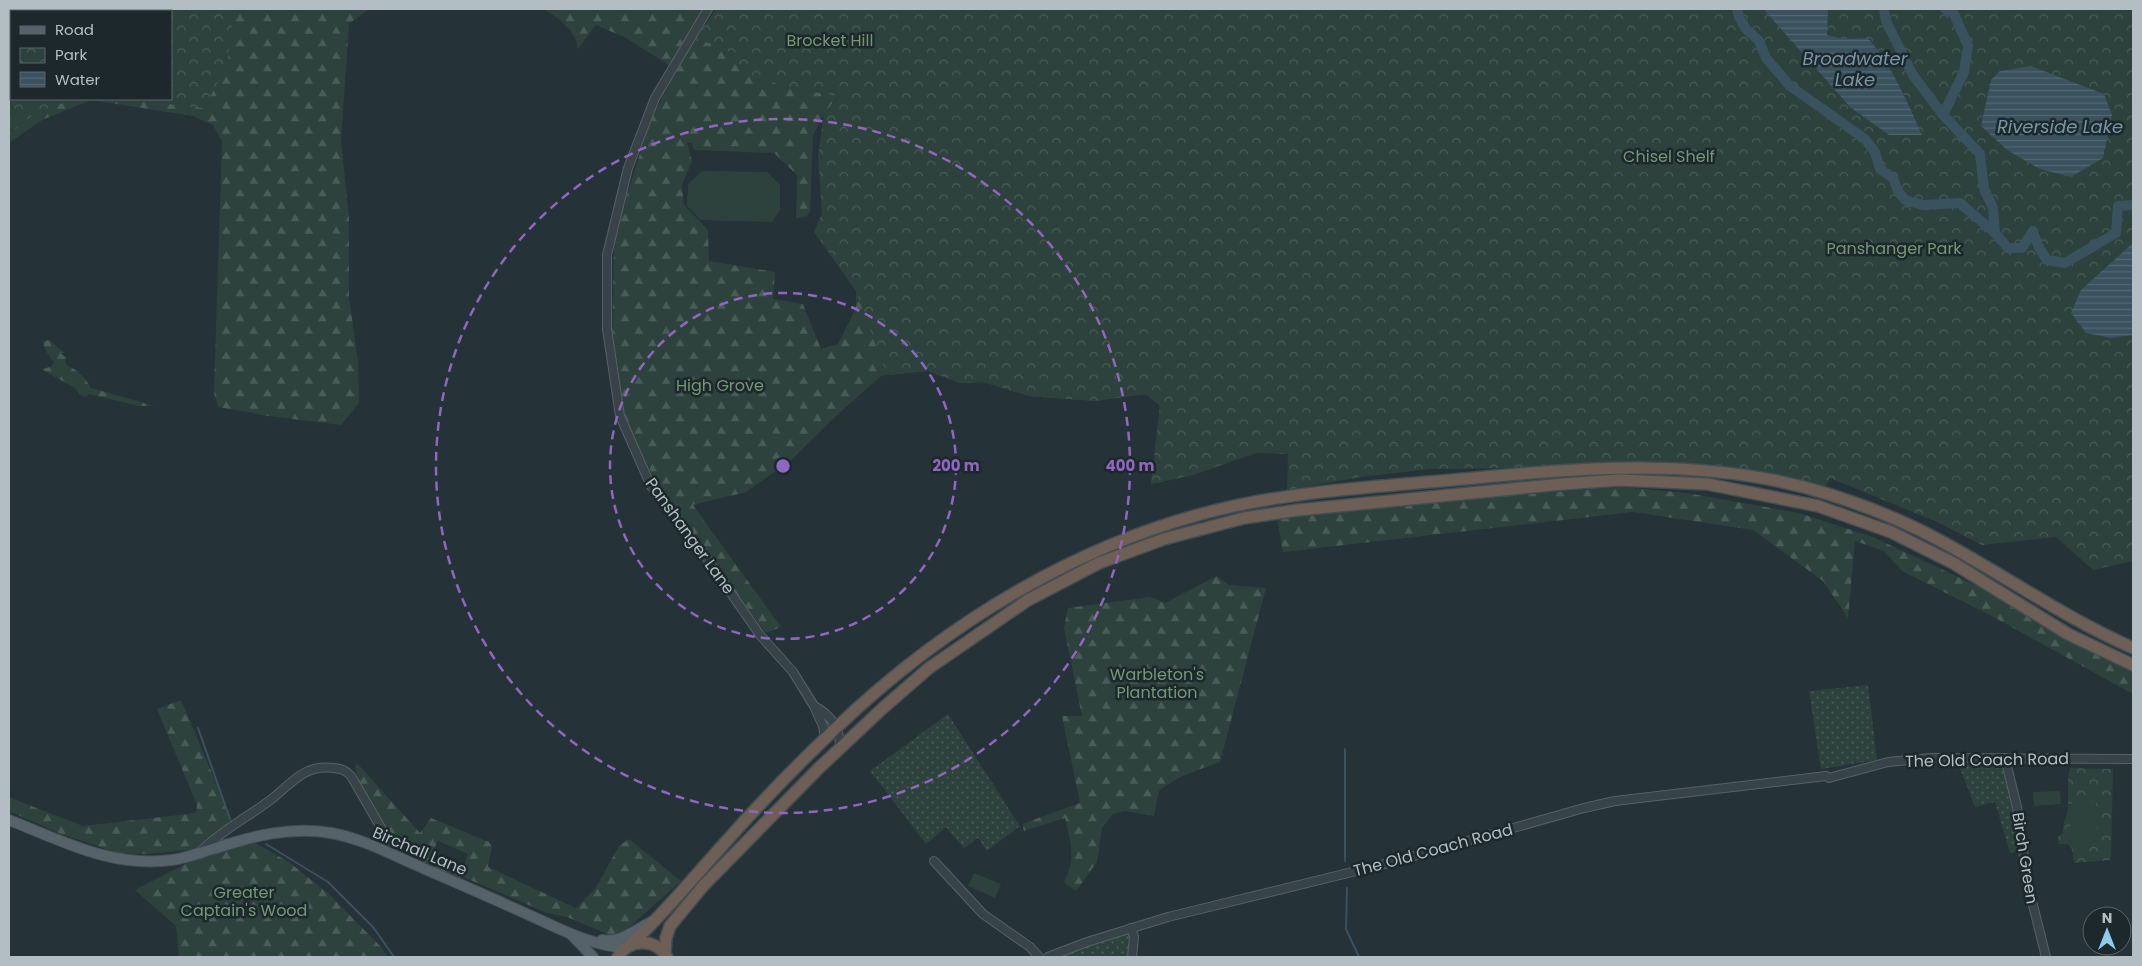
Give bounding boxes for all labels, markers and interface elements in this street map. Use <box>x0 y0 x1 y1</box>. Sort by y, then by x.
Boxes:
legend <box>10 10 172 100</box>
text: Road <box>55 19 94 40</box>
park label: Brocket Hill <box>787 29 873 52</box>
text: Park <box>55 44 87 65</box>
water label: Broadwater Lake <box>1803 46 1909 92</box>
text: Water <box>55 69 101 90</box>
water label: Riverside Lake <box>1997 114 2123 139</box>
park label: Chisel Shelf <box>1623 145 1715 168</box>
park label: Panshanger Park <box>1826 237 1962 260</box>
park label: High Grove <box>676 374 764 397</box>
text: 200 m <box>932 455 980 476</box>
text: 400 m <box>1106 455 1155 476</box>
centre of rings <box>774 457 792 475</box>
street label: Panshanger Lane <box>640 473 740 599</box>
park label: Warbleton's Plantation <box>1110 663 1204 704</box>
street label: The Old Coach Road <box>1905 747 2069 773</box>
street label: Birch Green <box>2006 811 2044 905</box>
street label: The Old Coach Road <box>1351 818 1515 882</box>
street label: Birchall Lane <box>369 821 471 881</box>
park label: Greater Captain's Wood <box>181 881 307 922</box>
north arrow <box>2082 906 2132 956</box>
text: N <box>2102 908 2112 928</box>

